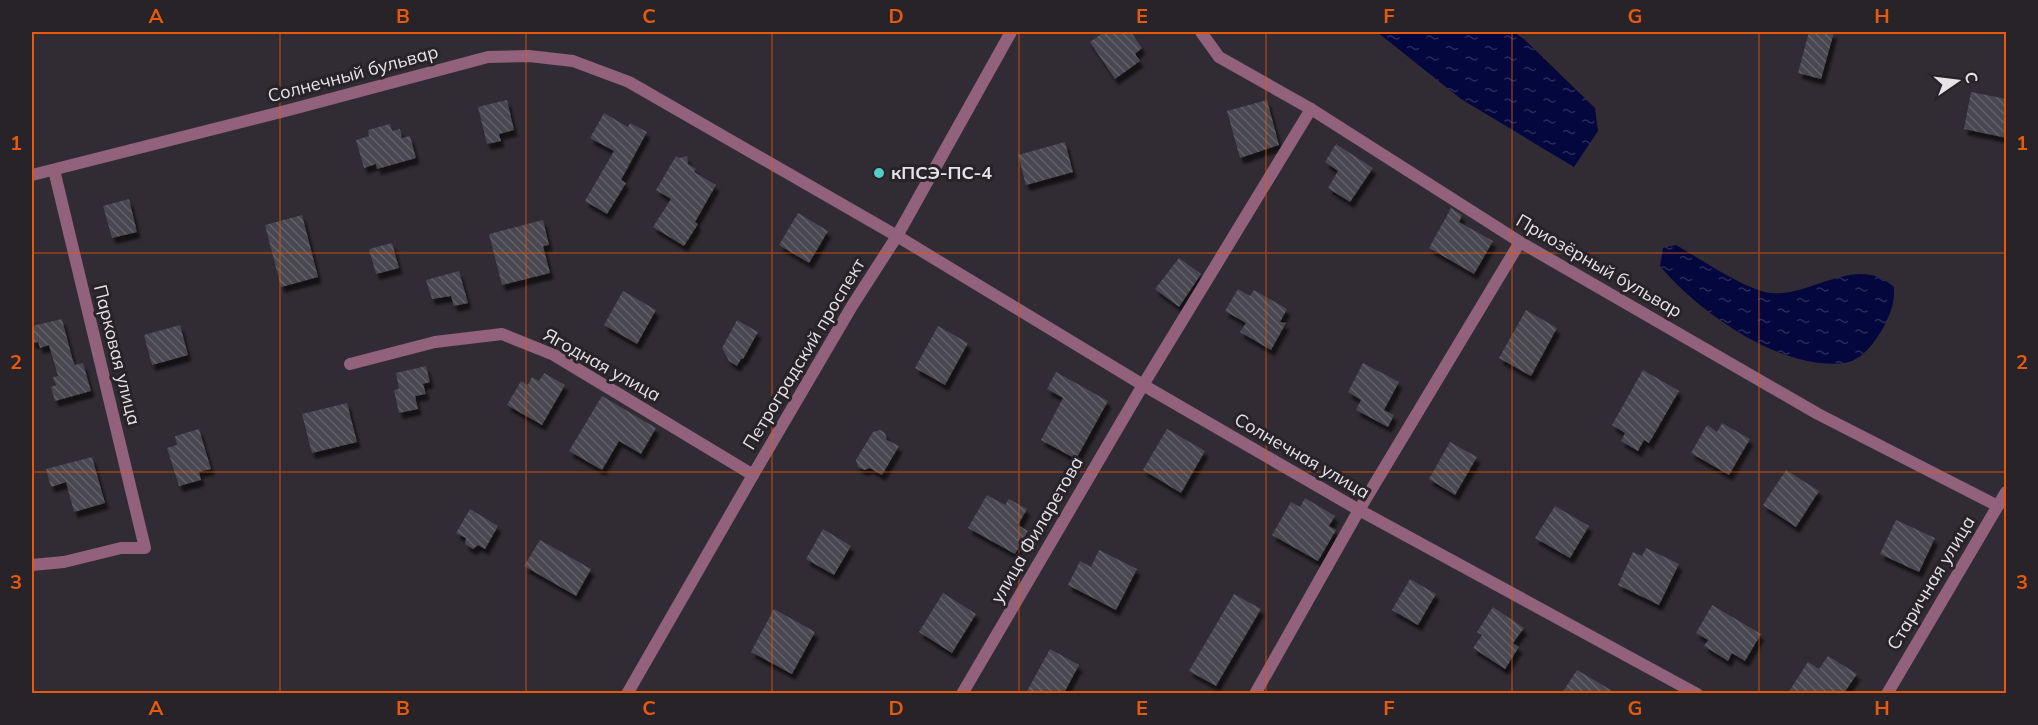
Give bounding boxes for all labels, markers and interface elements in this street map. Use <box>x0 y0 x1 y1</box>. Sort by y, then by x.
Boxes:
text: A <box>149 3 164 28</box>
text: B <box>396 3 410 28</box>
text: C <box>642 3 656 28</box>
text: D <box>888 3 904 28</box>
text: E <box>1136 3 1148 28</box>
text: F <box>1383 3 1395 28</box>
text: G <box>1628 3 1642 28</box>
text: H <box>1874 3 1890 28</box>
street label: Солнечный бульвар <box>265 40 441 107</box>
north arrow <box>1927 51 1987 111</box>
text: С <box>1961 70 1983 85</box>
text: 1 <box>10 130 22 155</box>
text: 1 <box>2016 130 2028 155</box>
place label: кПСЭ-ПС-4 <box>891 161 992 184</box>
marker: кПСЭ-ПС-4 <box>872 166 886 180</box>
street label: Приозёрный бульвар <box>1512 209 1686 322</box>
street label: Петроградский проспект <box>737 253 870 454</box>
street label: Парковая улица <box>89 282 146 427</box>
street label: Ягодная улица <box>540 323 665 406</box>
text: 2 <box>10 349 22 374</box>
text: 2 <box>2016 349 2028 374</box>
street label: Солнечная улица <box>1230 407 1374 504</box>
street label: улица Филаретова <box>985 452 1088 607</box>
street label: Старичная улица <box>1882 512 1980 654</box>
text: 3 <box>10 569 22 594</box>
text: 3 <box>2016 569 2028 594</box>
text: A <box>149 695 164 720</box>
text: B <box>396 695 410 720</box>
text: C <box>642 695 656 720</box>
text: D <box>888 695 904 720</box>
text: E <box>1136 695 1148 720</box>
text: F <box>1383 695 1395 720</box>
text: G <box>1628 695 1642 720</box>
text: H <box>1874 695 1890 720</box>

